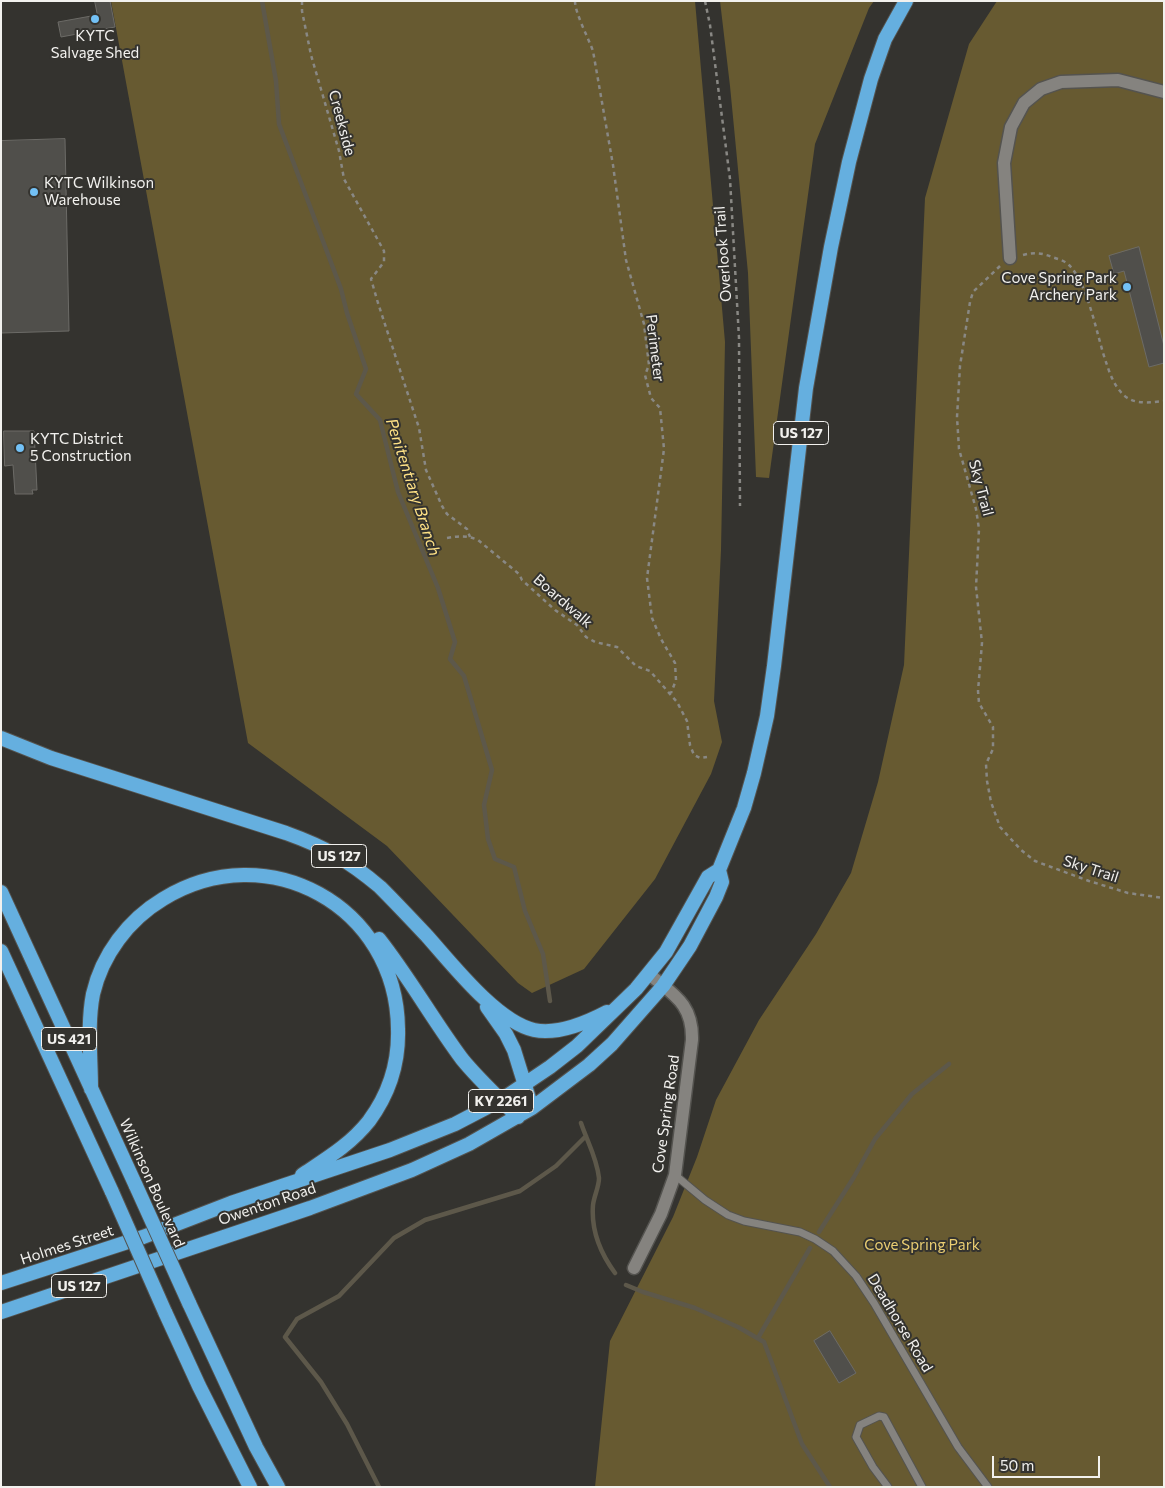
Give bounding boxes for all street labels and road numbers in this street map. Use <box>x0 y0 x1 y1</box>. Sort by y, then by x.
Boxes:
street label: Creekside <box>325 88 359 158</box>
street label: Overlook Trail <box>711 205 735 303</box>
street label: Perimeter <box>642 313 668 383</box>
road number: US 127 <box>774 422 828 444</box>
street label: Sky Trail <box>965 458 997 518</box>
street label: Boardwalk <box>530 570 596 632</box>
road number: US 127 <box>312 844 366 868</box>
street label: Sky Trail <box>1061 852 1121 886</box>
road number: US 421 <box>42 1028 96 1050</box>
street label: Cove Spring Road <box>649 1054 683 1174</box>
road number: KY 2261 <box>468 1090 534 1112</box>
street label: Wilkinson Boulevard <box>115 1116 189 1250</box>
street label: Owenton Road <box>216 1179 318 1229</box>
street label: Holmes Street <box>18 1221 116 1269</box>
street label: Deadhorse Road <box>864 1271 936 1375</box>
road number: US 127 <box>52 1274 106 1298</box>

